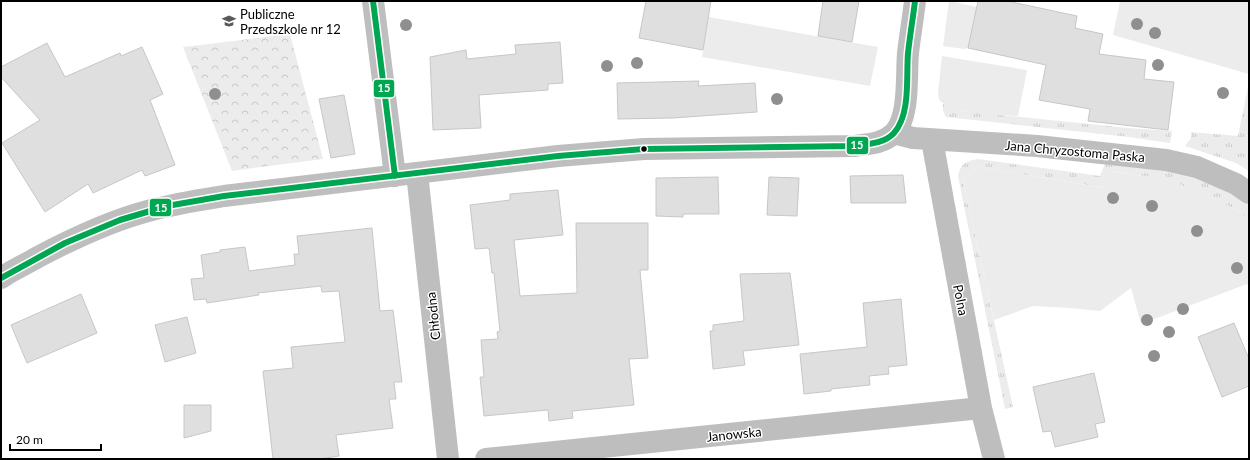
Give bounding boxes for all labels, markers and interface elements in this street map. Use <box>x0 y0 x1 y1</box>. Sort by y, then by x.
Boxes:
place label: Publiczne Przedszkole nr 12 <box>240 6 341 37</box>
school or university icon: Publiczne Przedszkole nr 12 <box>221 13 237 29</box>
line badge: 15 <box>373 79 395 98</box>
text: 15 <box>378 81 390 94</box>
line badge: 15 <box>846 136 869 155</box>
street label: Jana Chryzostoma Paska <box>1005 137 1145 165</box>
text: 15 <box>851 138 863 151</box>
unlabelled marker <box>639 144 649 154</box>
line badge: 15 <box>149 198 172 217</box>
text: 15 <box>155 201 167 214</box>
street label: Polna <box>950 283 972 317</box>
street label: Chłodna <box>423 291 443 341</box>
street label: Janowska <box>706 423 762 445</box>
scale bar <box>10 426 101 452</box>
text: 20 m <box>16 432 43 447</box>

